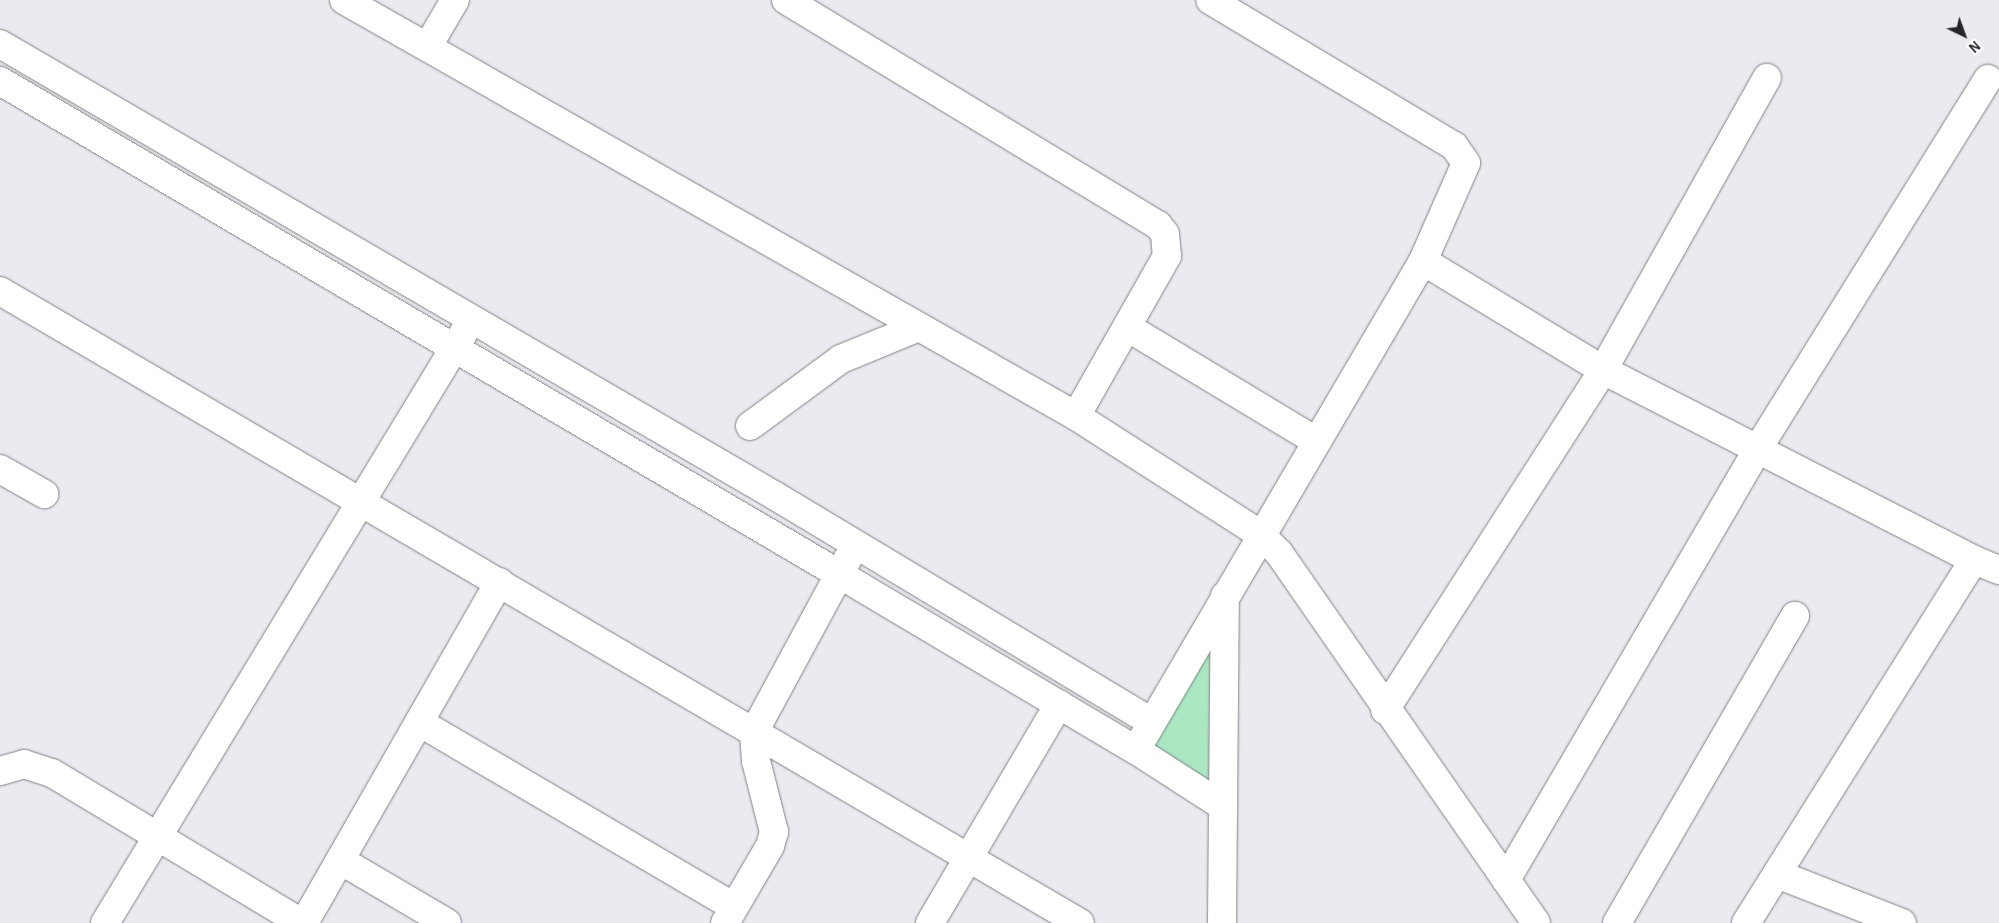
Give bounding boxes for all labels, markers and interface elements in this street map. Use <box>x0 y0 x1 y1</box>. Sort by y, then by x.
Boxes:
north arrow <box>1939 10 1989 60</box>
text: N <box>1966 38 1982 55</box>

